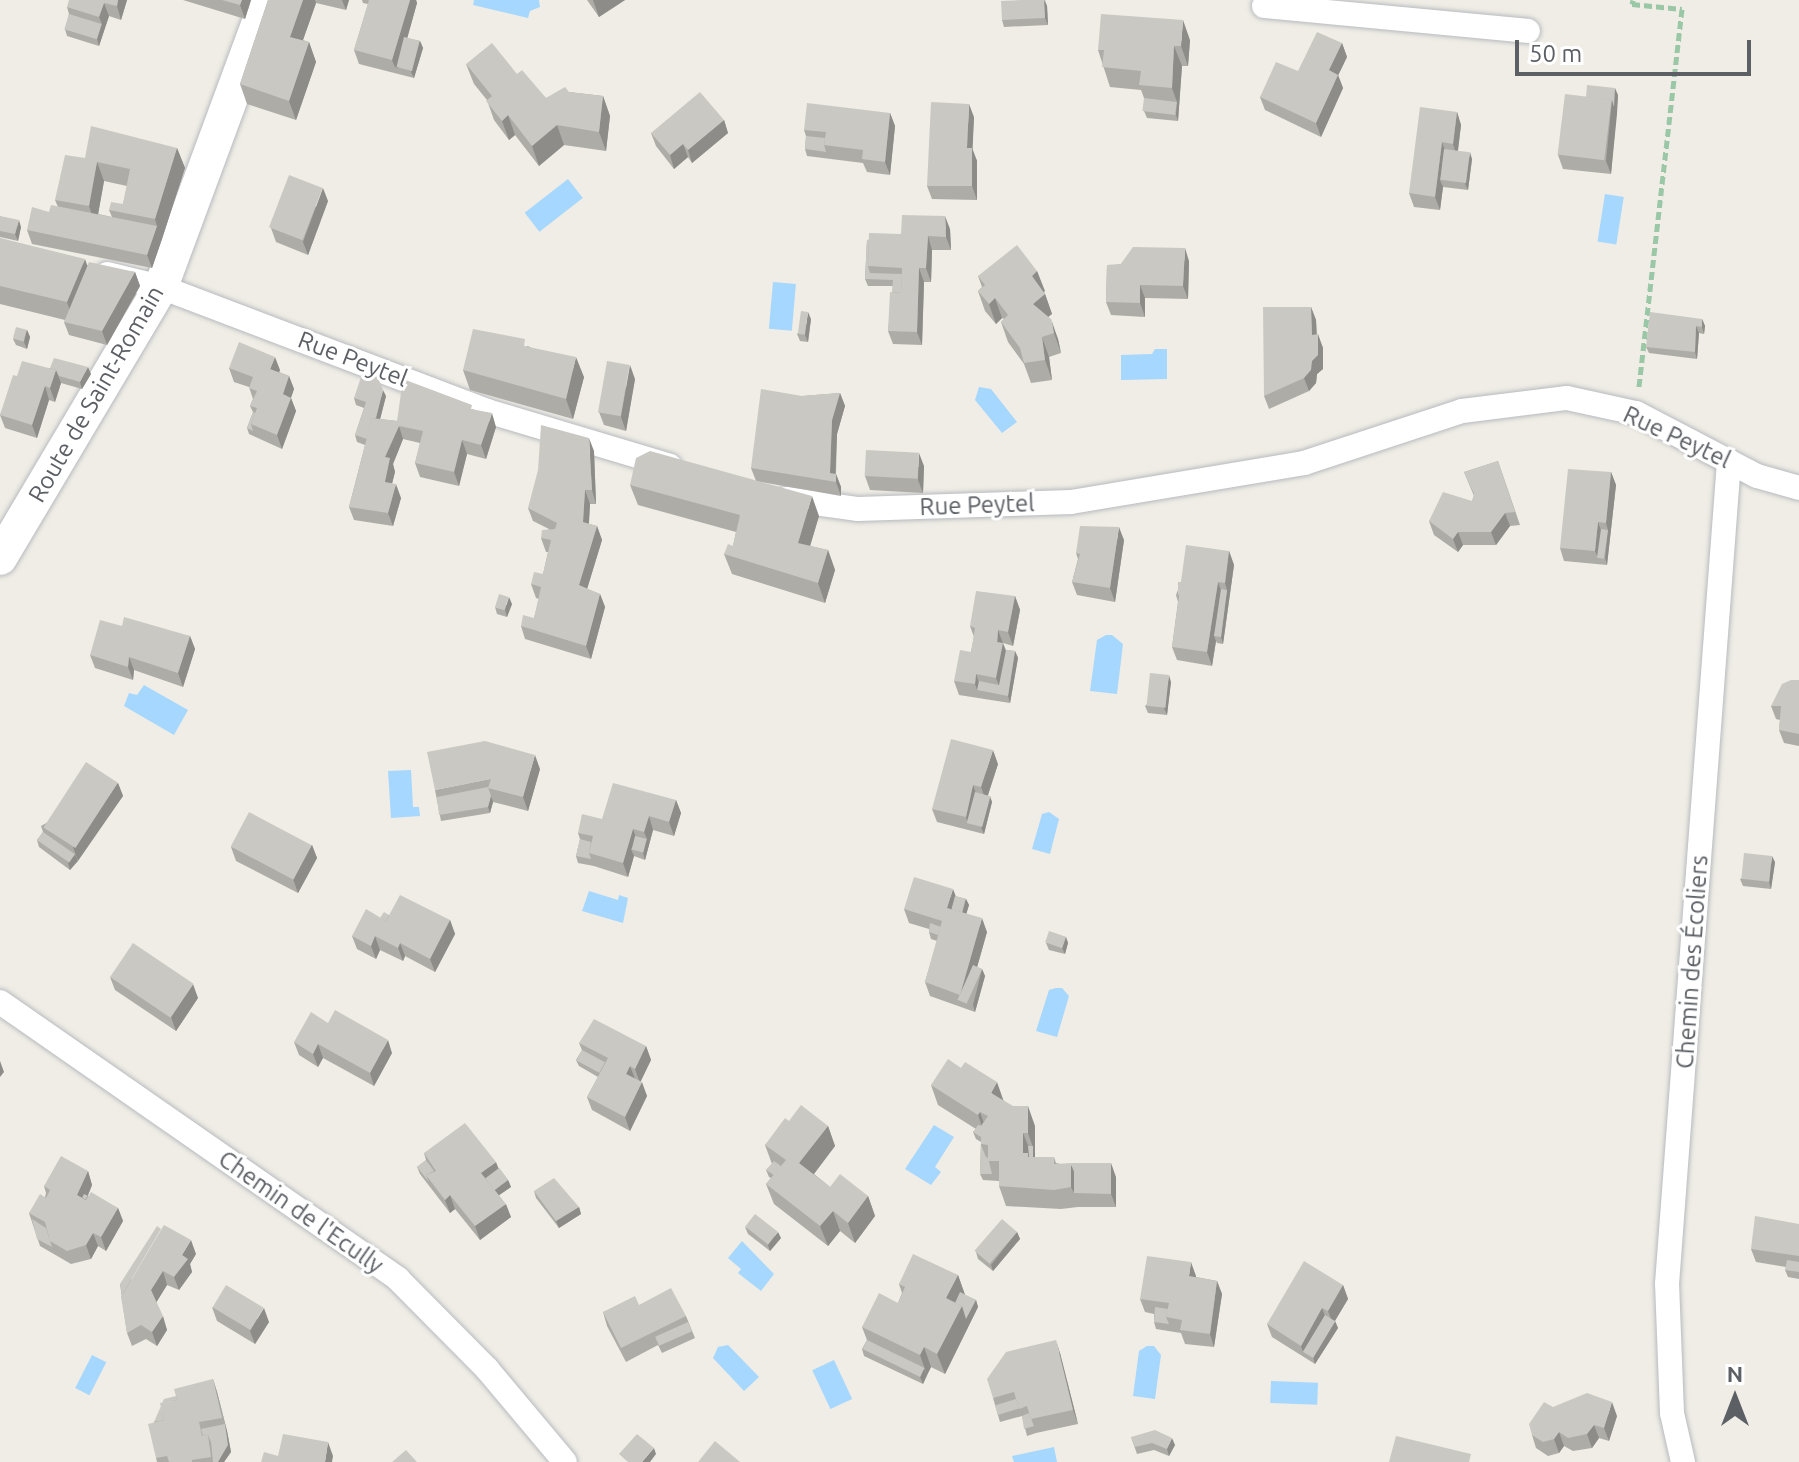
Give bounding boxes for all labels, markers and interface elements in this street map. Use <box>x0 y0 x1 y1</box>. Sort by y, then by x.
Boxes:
scale bar <box>1519 24 1755 74</box>
text: 50 m <box>1529 40 1582 67</box>
street label: Route de Saint-Romain <box>22 281 170 507</box>
street label: Rue Peytel <box>294 325 412 393</box>
street label: Rue Peytel <box>1619 400 1735 474</box>
street label: Rue Peytel <box>919 489 1035 521</box>
street label: Chemin des Écoliers <box>1670 854 1714 1070</box>
street label: Chemin de l'Ecully <box>213 1144 389 1280</box>
north arrow <box>1695 1358 1775 1438</box>
text: N <box>1727 1361 1743 1386</box>

